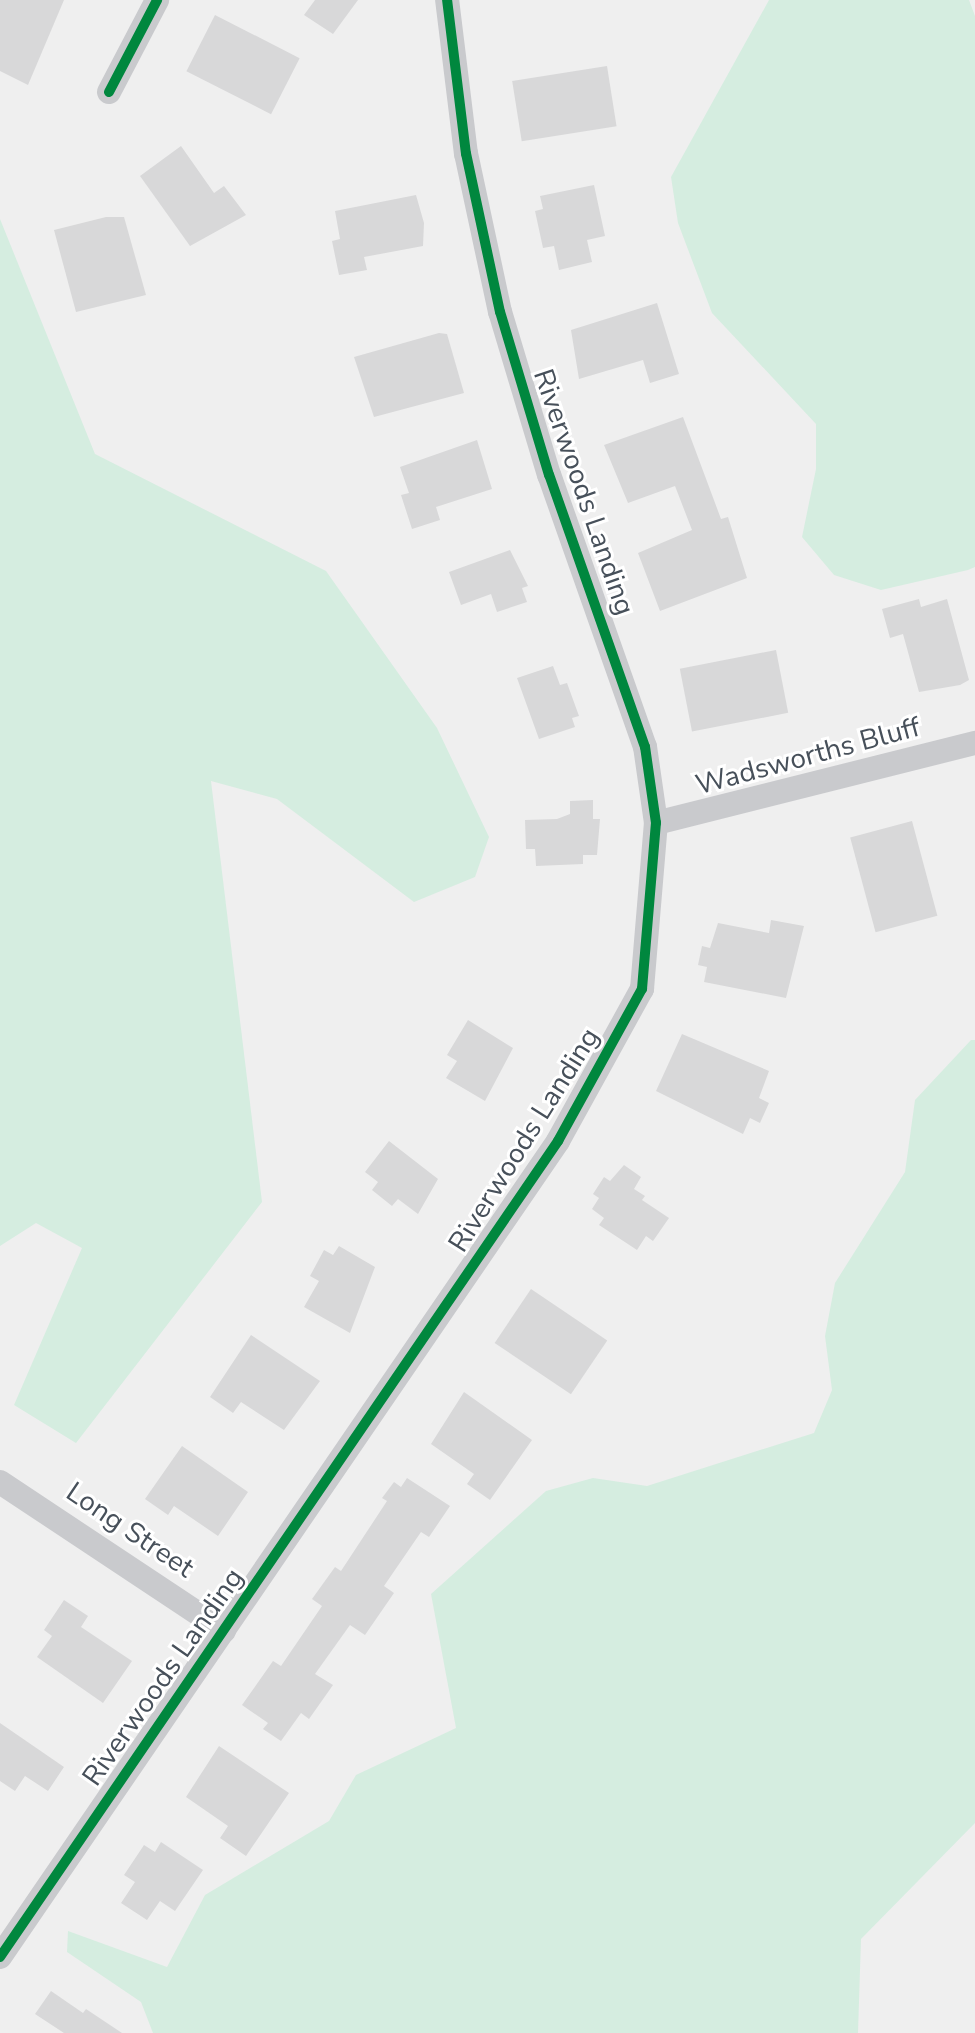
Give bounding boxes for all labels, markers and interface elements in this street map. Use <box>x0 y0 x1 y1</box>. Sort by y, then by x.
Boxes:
street label: Riverwoods Landing <box>526 365 642 619</box>
street label: Wadsworths Bluff <box>692 710 924 802</box>
street label: Riverwoods Landing <box>441 1022 607 1258</box>
street label: Long Street <box>60 1475 200 1585</box>
street label: Riverwoods Landing <box>75 1562 251 1792</box>

